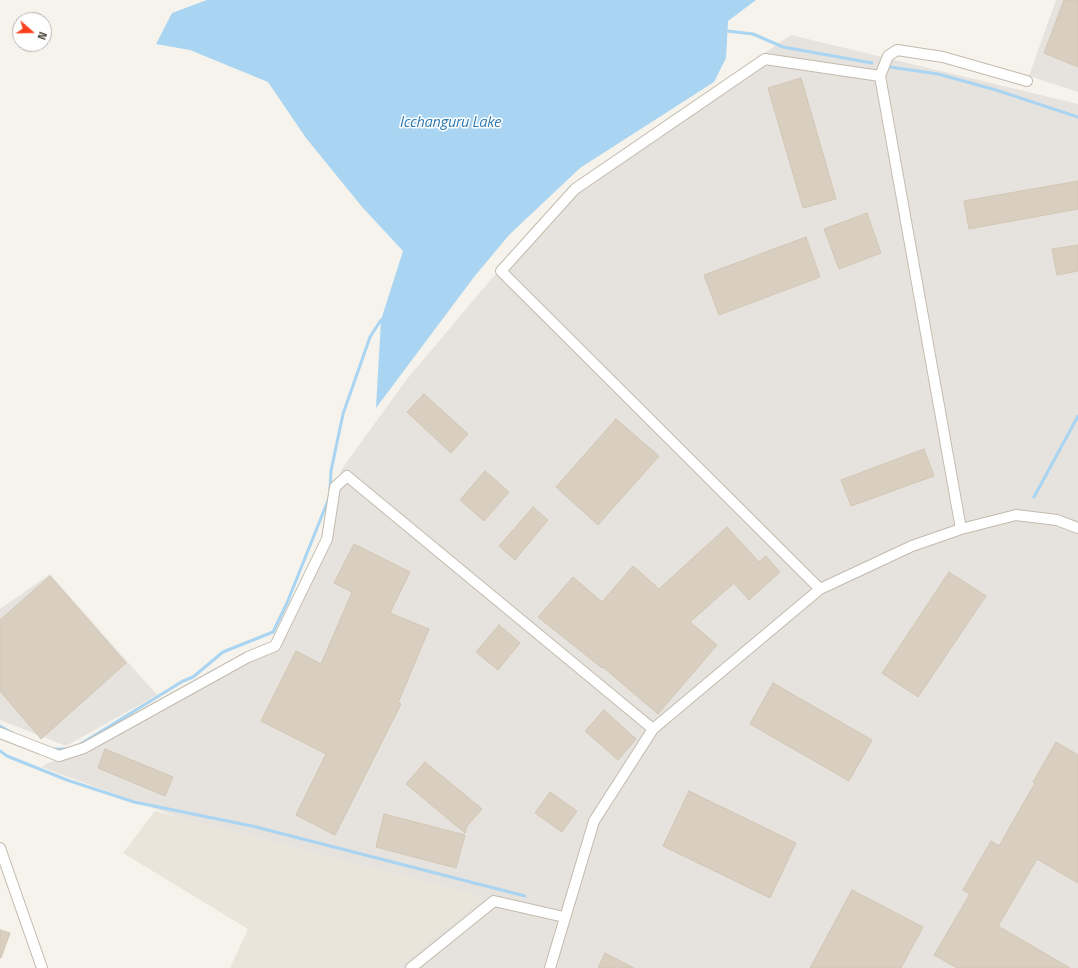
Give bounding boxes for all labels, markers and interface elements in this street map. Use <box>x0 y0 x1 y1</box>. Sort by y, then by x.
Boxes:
north arrow <box>12 12 52 52</box>
text: N <box>34 29 51 42</box>
water label: Icchanguru Lake <box>399 113 501 133</box>

